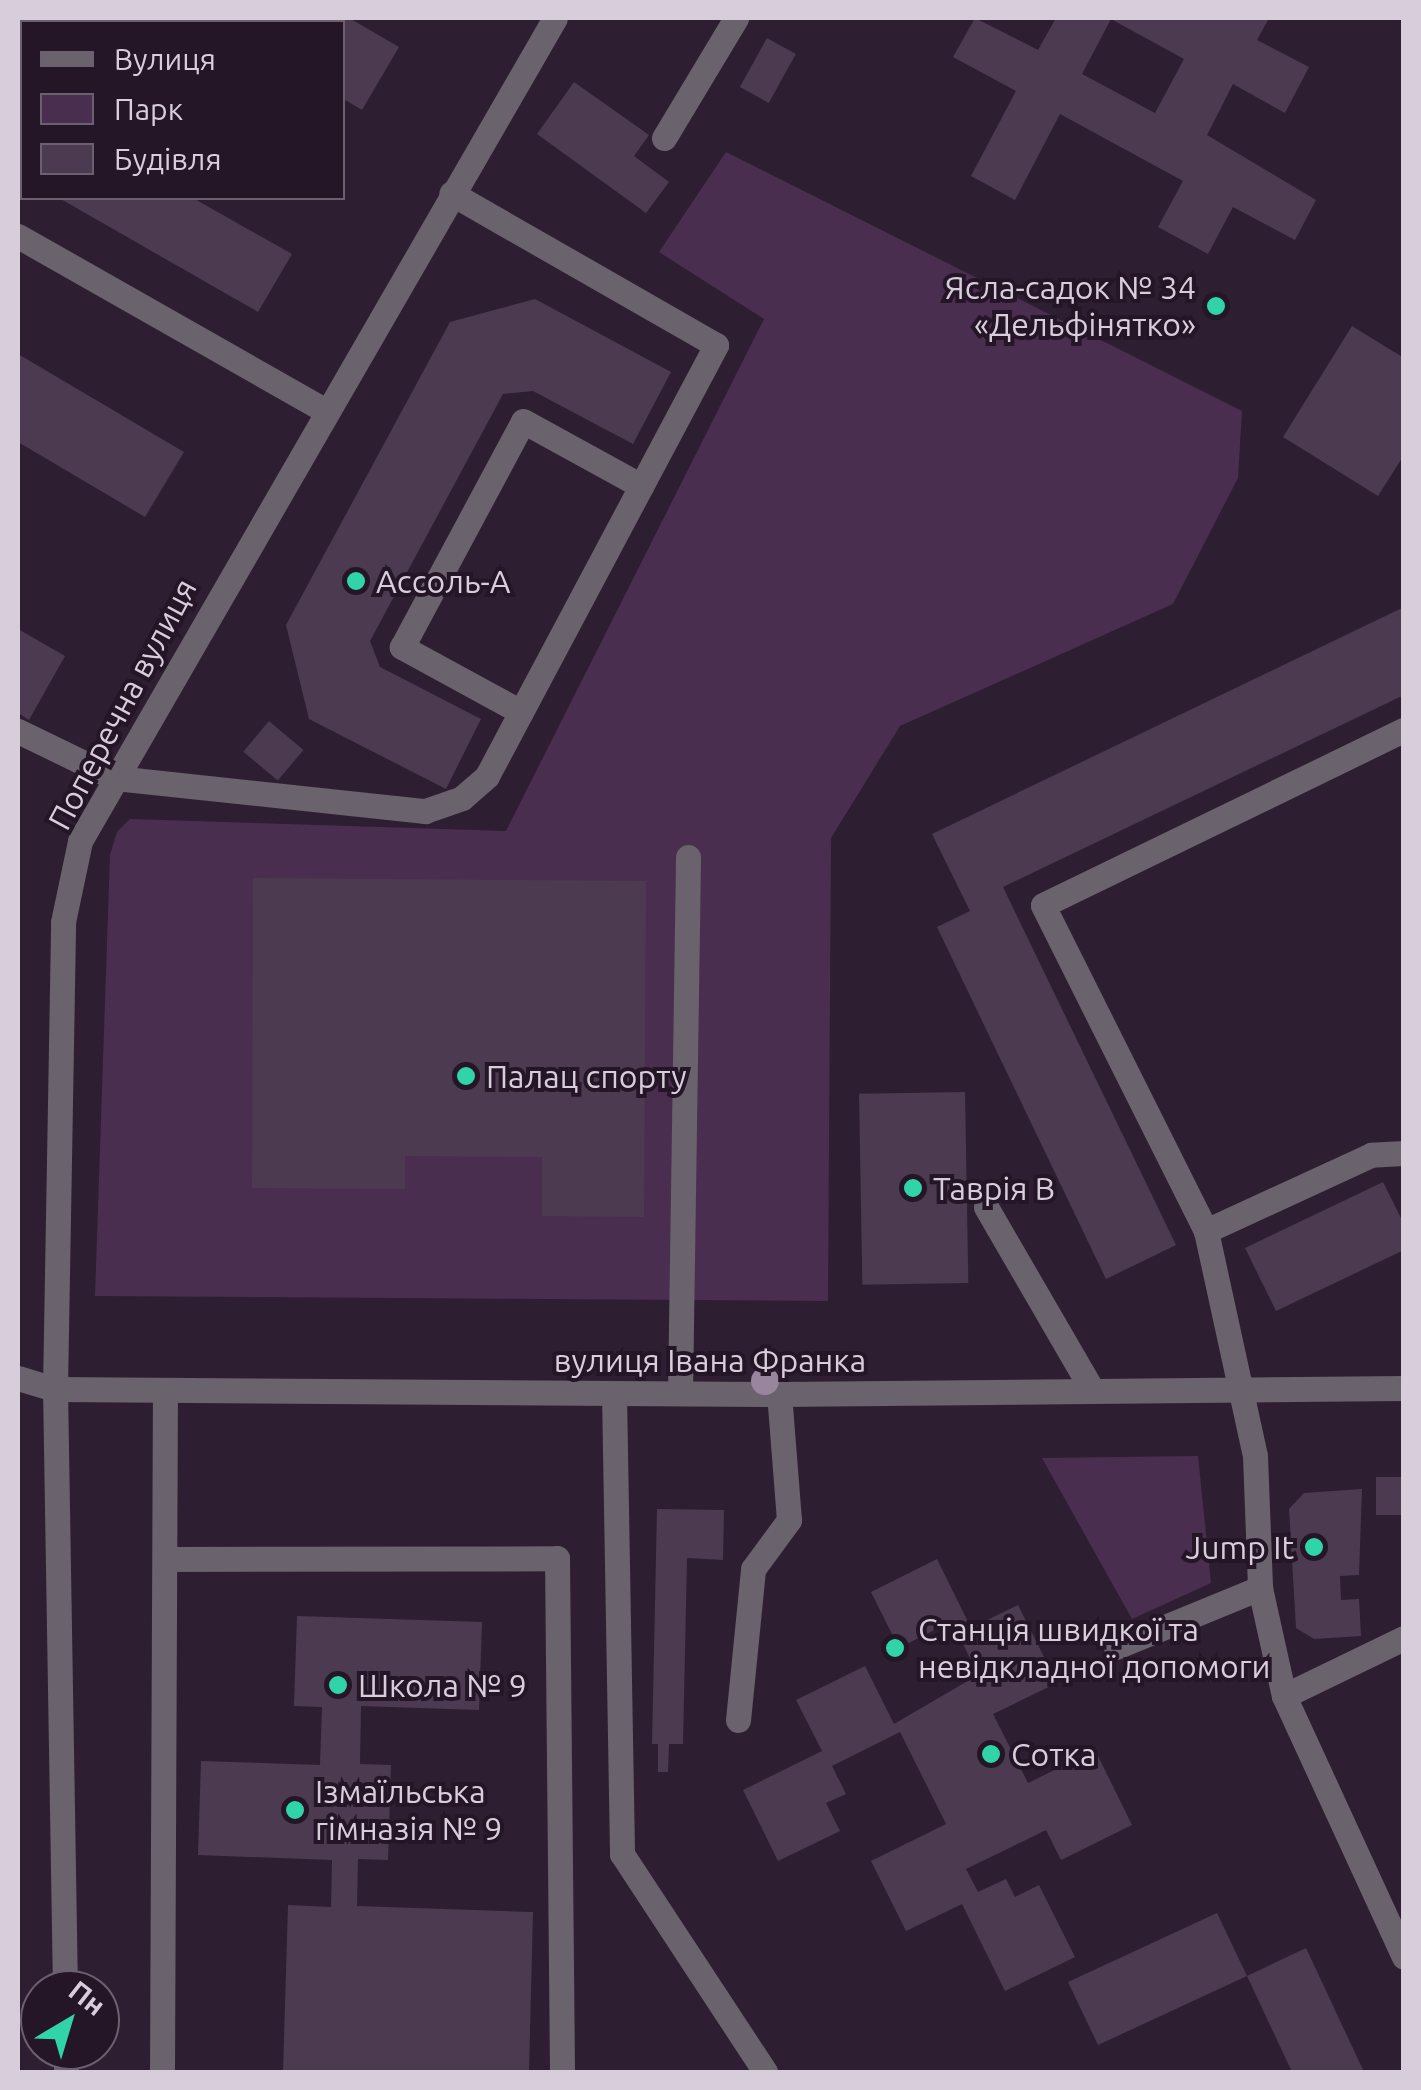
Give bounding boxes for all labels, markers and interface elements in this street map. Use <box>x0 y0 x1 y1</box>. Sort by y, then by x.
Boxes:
legend <box>20 20 345 200</box>
text: Вулиця <box>114 42 216 76</box>
text: Парк <box>114 92 183 126</box>
text: Будівля <box>114 142 222 176</box>
place label: Ясла-садок № 34 «Дельфінятко» <box>945 269 1196 344</box>
marker: Ясла-садок № 34 «Дельфінятко» <box>1205 295 1227 317</box>
place label: Ассоль-А <box>376 562 511 600</box>
marker: Ассоль-А <box>345 570 367 592</box>
street label: Поперечна вулиця <box>40 572 204 836</box>
place label: Палац спорту <box>486 1057 687 1095</box>
marker: Палац спорту <box>455 1065 477 1087</box>
place label: Таврія В <box>933 1169 1055 1207</box>
marker: Таврія В <box>902 1177 924 1199</box>
street label: вулиця Івана Франка <box>554 1341 866 1379</box>
place label: Jump It <box>1186 1528 1294 1566</box>
marker: Jump It <box>1303 1536 1325 1558</box>
place label: Станція швидкої та невідкладної допомоги <box>918 1611 1271 1686</box>
marker: Станція швидкої та невідкладної допомоги <box>882 1635 908 1661</box>
place label: Школа № 9 <box>358 1666 527 1704</box>
marker: Школа № 9 <box>327 1674 349 1696</box>
place label: Сотка <box>1011 1735 1096 1773</box>
marker: Сотка <box>980 1743 1002 1765</box>
place label: Ізмаїльська гімназія № 9 <box>315 1773 502 1848</box>
marker: Ізмаїльська гімназія № 9 <box>284 1799 306 1821</box>
north arrow <box>20 1970 120 2070</box>
text: Пн <box>64 1974 112 2021</box>

